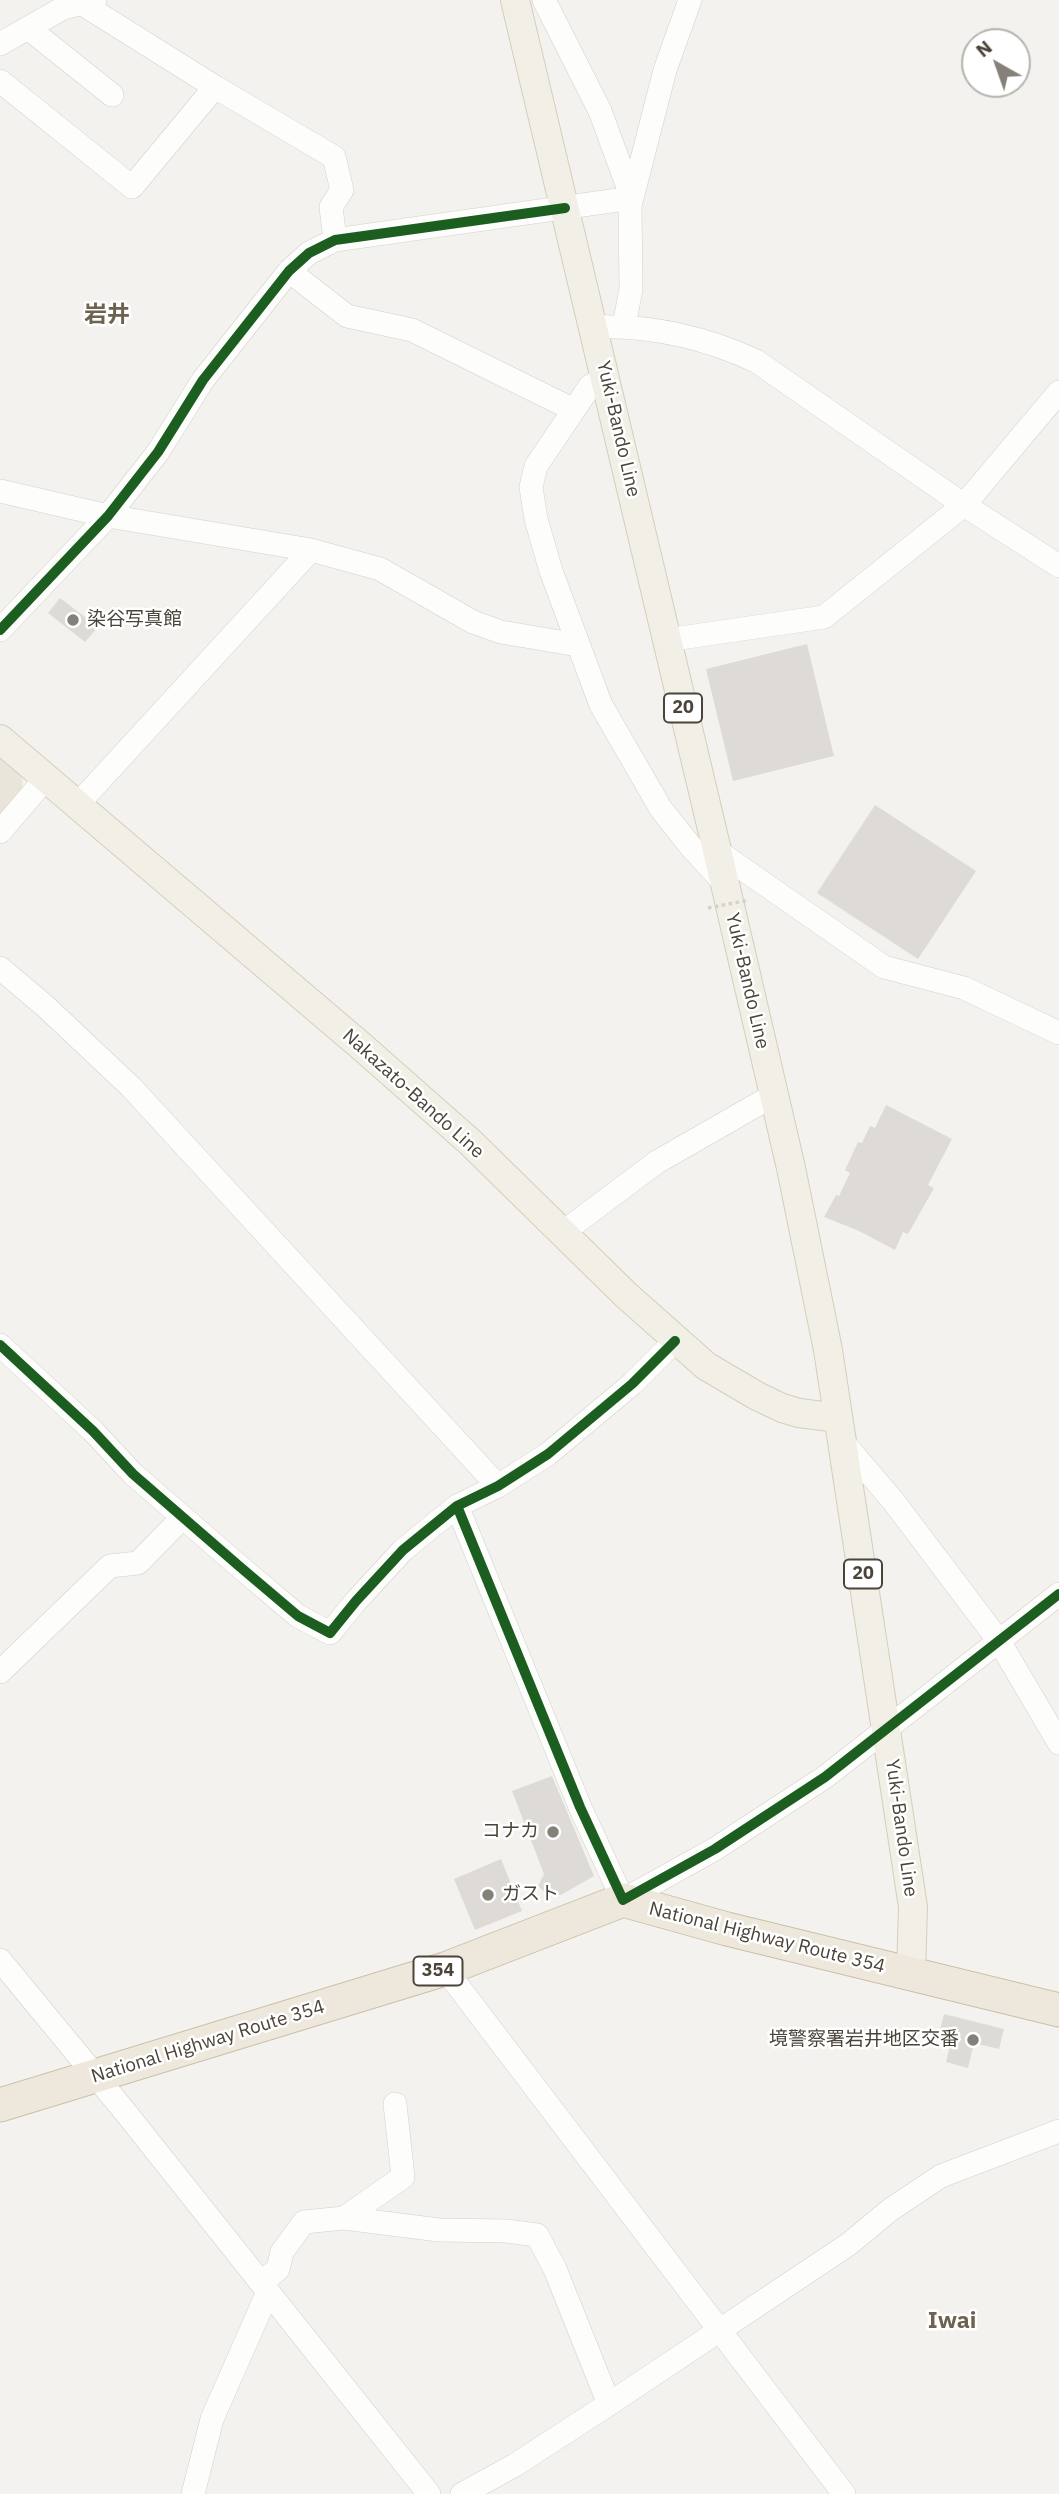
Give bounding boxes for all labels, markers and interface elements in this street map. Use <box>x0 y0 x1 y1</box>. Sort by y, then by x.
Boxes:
north arrow <box>961 28 1031 98</box>
text: N <box>971 35 997 62</box>
district label: 岩井 <box>84 301 130 329</box>
street label: Yuki-Bando Line <box>591 359 645 499</box>
place label: 染谷写真館 <box>87 609 182 631</box>
marker: 染谷写真館 <box>65 612 81 628</box>
road number: 20 <box>664 694 702 722</box>
street label: Yuki-Bando Line <box>720 911 774 1051</box>
street label: Nakazato-Bando Line <box>338 1024 488 1164</box>
road number: 20 <box>844 1560 882 1588</box>
street label: Yuki-Bando Line <box>880 1758 922 1898</box>
place label: コナカ <box>482 1821 539 1843</box>
marker: コナカ <box>545 1824 561 1840</box>
place label: ガスト <box>502 1884 559 1906</box>
marker: ガスト <box>480 1887 496 1903</box>
street label: National Highway Route 354 <box>647 1898 887 1978</box>
road number: 354 <box>414 1956 462 1985</box>
street label: National Highway Route 354 <box>89 1996 327 2088</box>
place label: 境警察署岩井地区交番 <box>769 2029 959 2051</box>
marker: 境警察署岩井地区交番 <box>965 2032 981 2048</box>
district label: Iwai <box>928 2307 976 2335</box>

